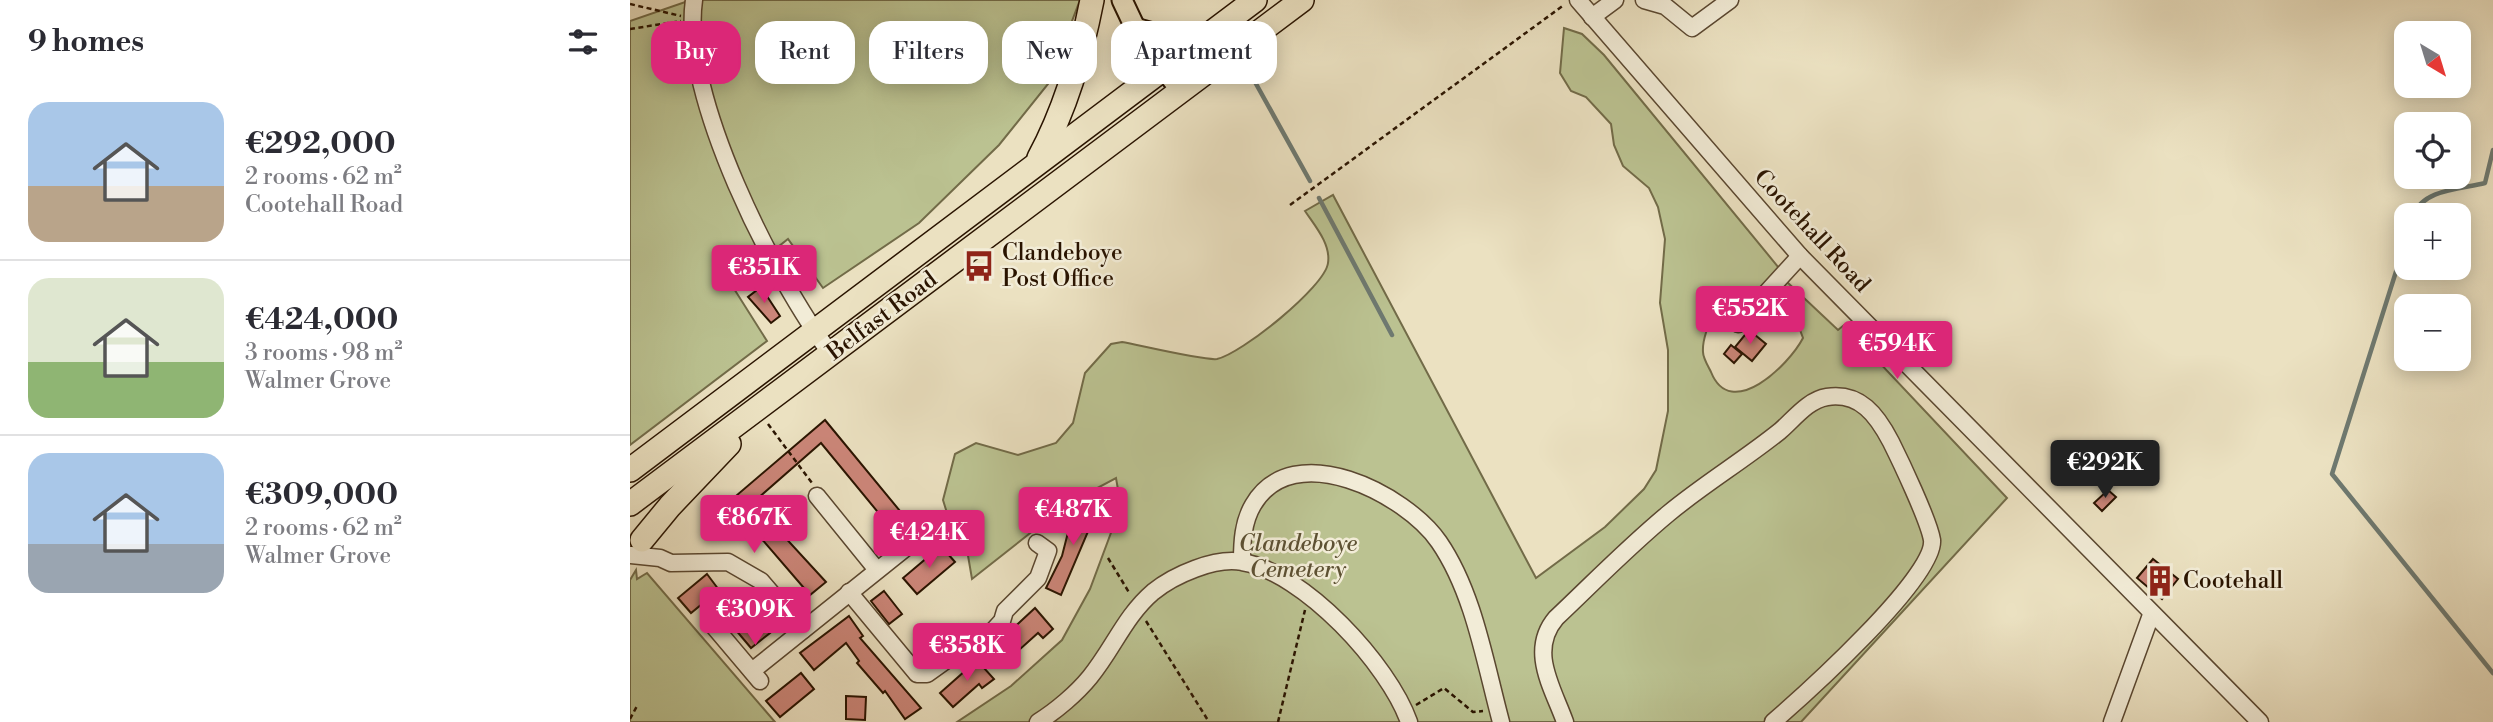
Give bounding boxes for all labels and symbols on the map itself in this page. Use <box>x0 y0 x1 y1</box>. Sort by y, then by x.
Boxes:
north arrow <box>2394 21 2471 98</box>
street label: Cootehall Road <box>1748 164 1876 298</box>
place label: Clandeboye Post Office <box>1002 239 1123 293</box>
pin: €351K <box>715 246 813 305</box>
bus stop icon: Clandeboye Post Office <box>962 249 996 283</box>
street label: Belfast Road <box>820 265 943 367</box>
pin: €552K <box>1701 286 1799 346</box>
pin: €594K <box>1848 322 1946 381</box>
pin: €292K <box>2056 440 2154 500</box>
pin: €487K <box>1024 488 1122 547</box>
pin: €867K <box>705 496 803 555</box>
pin: €424K <box>880 510 978 570</box>
park label: Clandeboye Cemetery <box>1239 530 1358 584</box>
building icon: Cootehall <box>2143 564 2177 598</box>
place label: Cootehall <box>2183 567 2283 595</box>
pin: €309K <box>706 588 804 647</box>
pin: €358K <box>918 624 1016 683</box>

